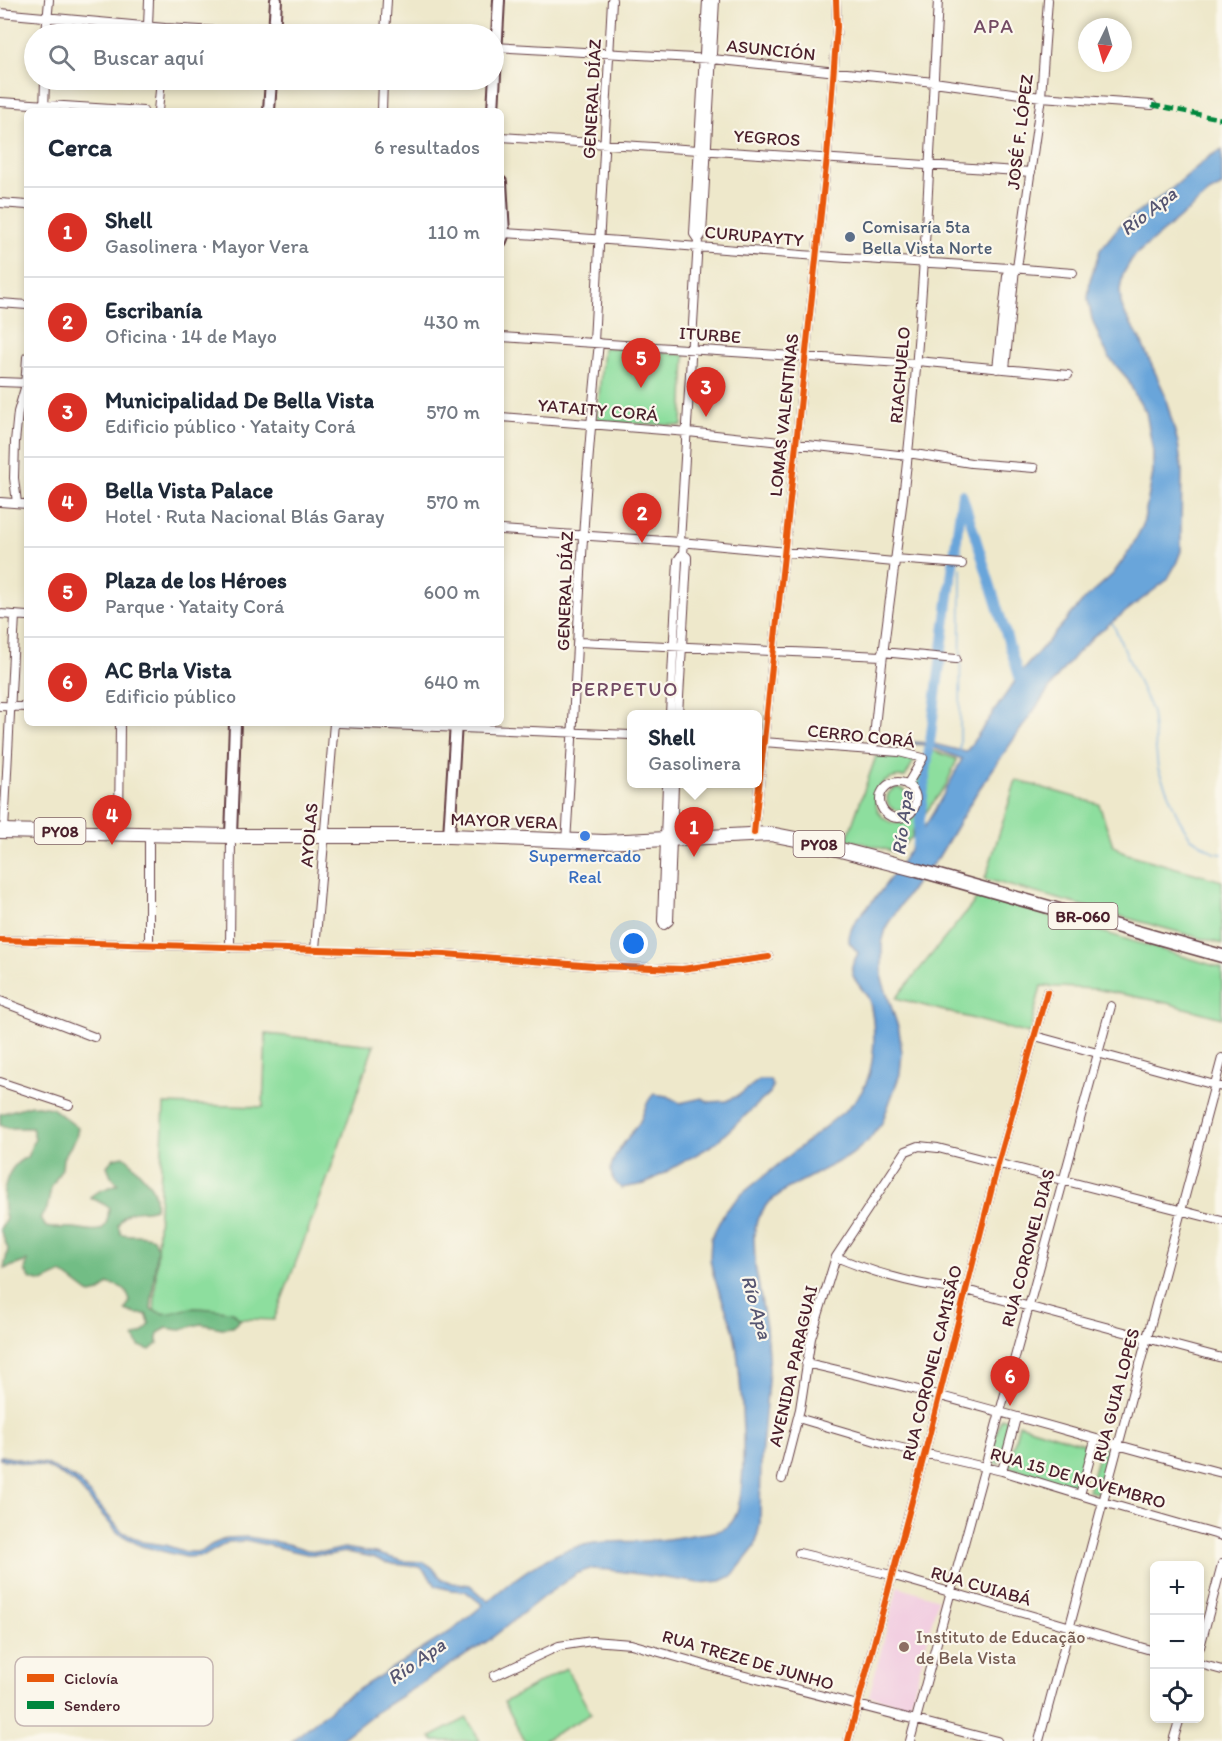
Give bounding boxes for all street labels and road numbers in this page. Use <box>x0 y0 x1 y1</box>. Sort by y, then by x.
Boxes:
street label: ASUNCIÓN <box>725 34 817 66</box>
street label: GENERAL DÍAZ <box>578 38 606 160</box>
street label: JOSÉ F. LÓPEZ <box>1002 73 1038 191</box>
street label: YEGROS <box>733 125 801 151</box>
street label: CURUPAYTY <box>704 221 805 251</box>
street label: ITURBE <box>678 322 742 348</box>
street label: RIACHUELO <box>885 326 915 424</box>
street label: LOMAS VALENTINAS <box>764 332 804 498</box>
street label: YATAITY CORÁ <box>537 394 660 426</box>
street label: GENERAL DÍAZ <box>552 531 578 651</box>
street label: CERRO CORÁ <box>806 719 916 753</box>
street label: AYOLAS <box>295 802 323 868</box>
street label: MAYOR VERA <box>450 808 558 834</box>
road number: PY08 <box>34 818 86 844</box>
road number: PY08 <box>794 831 844 857</box>
road number: BR-060 <box>1048 903 1118 929</box>
street label: RUA CORONEL DIAS <box>996 1167 1060 1329</box>
street label: RUA CORONEL CAMISÃO <box>897 1263 967 1463</box>
street label: AVENIDA PARAGUAI <box>764 1283 822 1449</box>
street label: RUA GUIA LOPES <box>1088 1326 1144 1464</box>
street label: RUA 15 DE NOVEMBRO <box>988 1442 1168 1514</box>
street label: RUA CUIABÁ <box>928 1561 1034 1611</box>
street label: RUA TREZE DE JUNHO <box>660 1625 836 1695</box>

